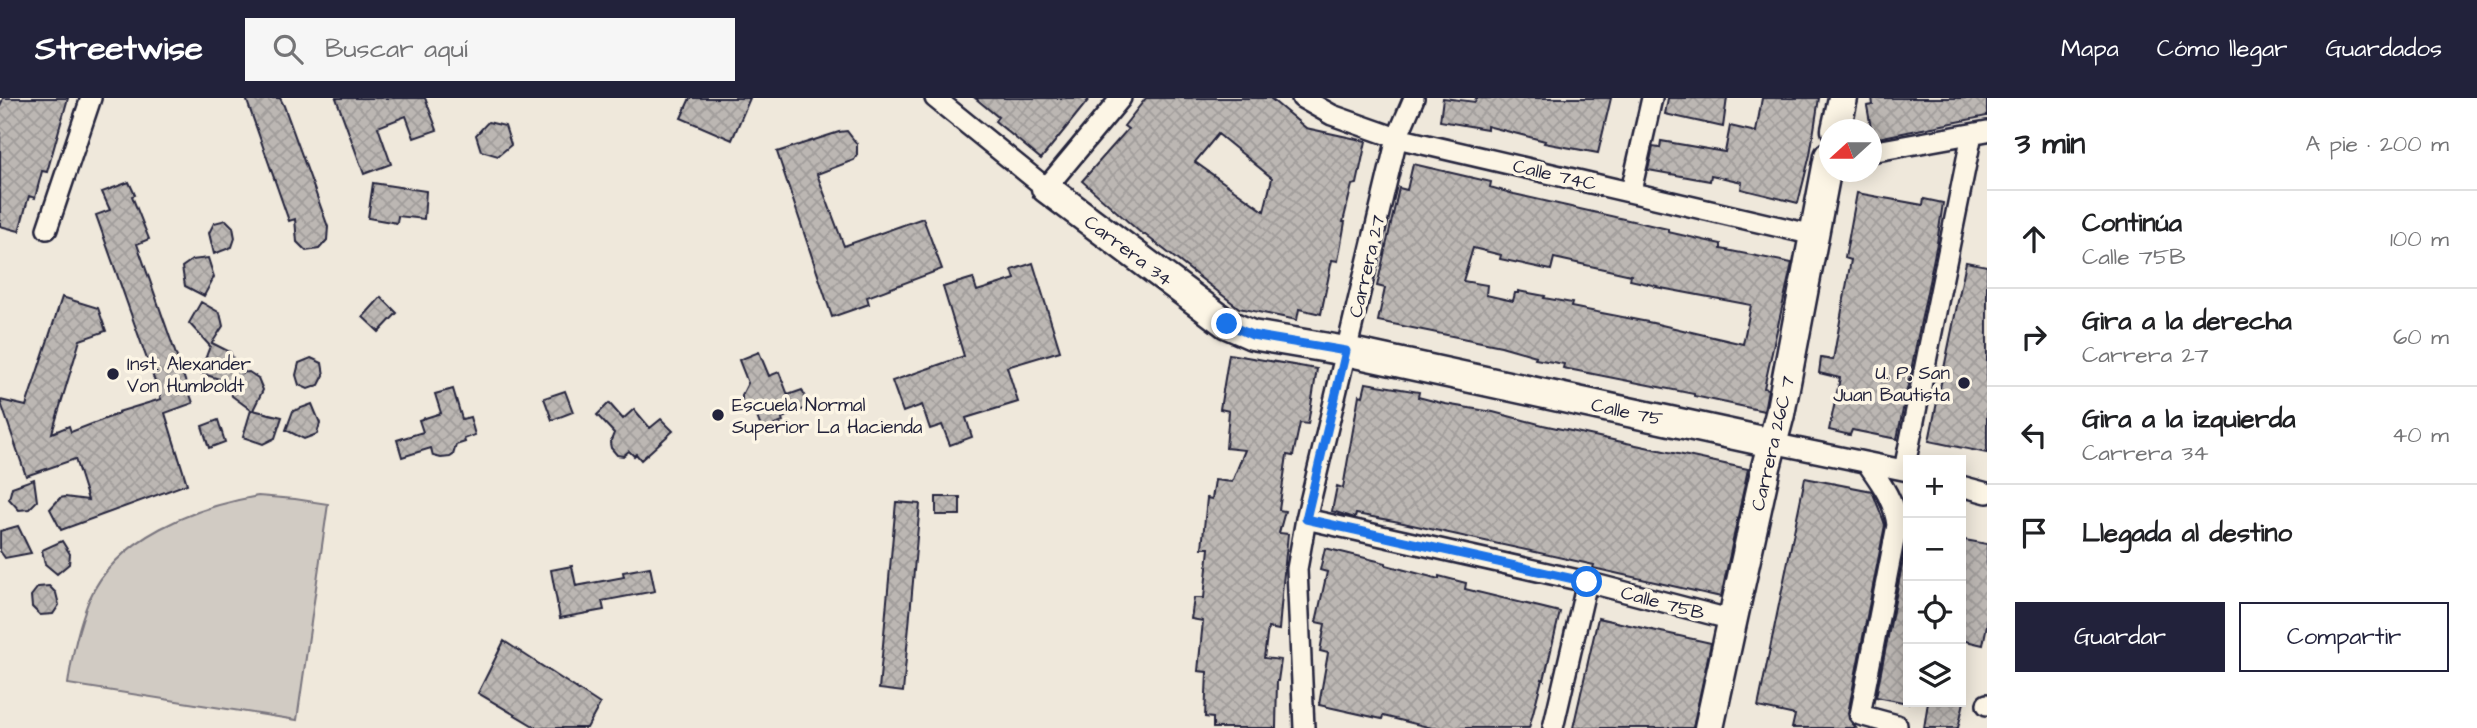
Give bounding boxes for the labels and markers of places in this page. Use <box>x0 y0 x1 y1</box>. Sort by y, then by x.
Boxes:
place label: Inst. Alexander Von Humboldt <box>127 351 251 400</box>
place label: U. P. San Juan Bautista <box>1833 360 1950 409</box>
marker: Inst. Alexander Von Humboldt <box>105 366 121 382</box>
marker: U. P. San Juan Bautista <box>1956 375 1972 391</box>
place label: Escuela Normal Superior La Hacienda <box>732 392 923 441</box>
marker: Escuela Normal Superior La Hacienda <box>710 407 726 423</box>

